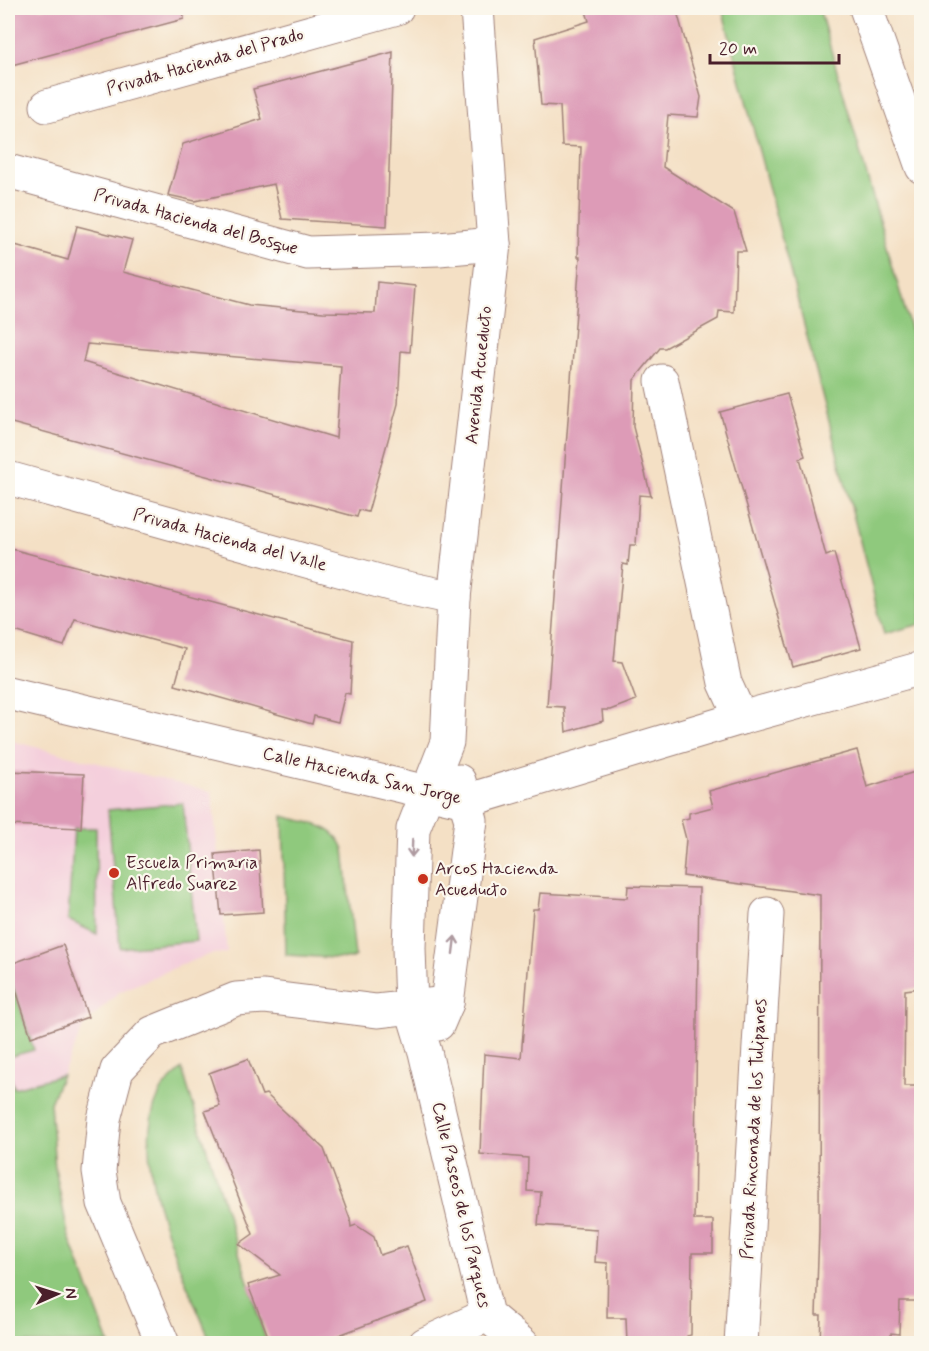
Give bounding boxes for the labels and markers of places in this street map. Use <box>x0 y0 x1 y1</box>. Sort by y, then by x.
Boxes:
place label: Escuela Primaria Alfredo Suarez <box>126 851 258 896</box>
place label: Arcos Hacienda Acueducto <box>435 857 558 902</box>
marker: Escuela Primaria Alfredo Suarez <box>107 866 121 880</box>
marker: Arcos Hacienda Acueducto <box>416 872 430 886</box>

